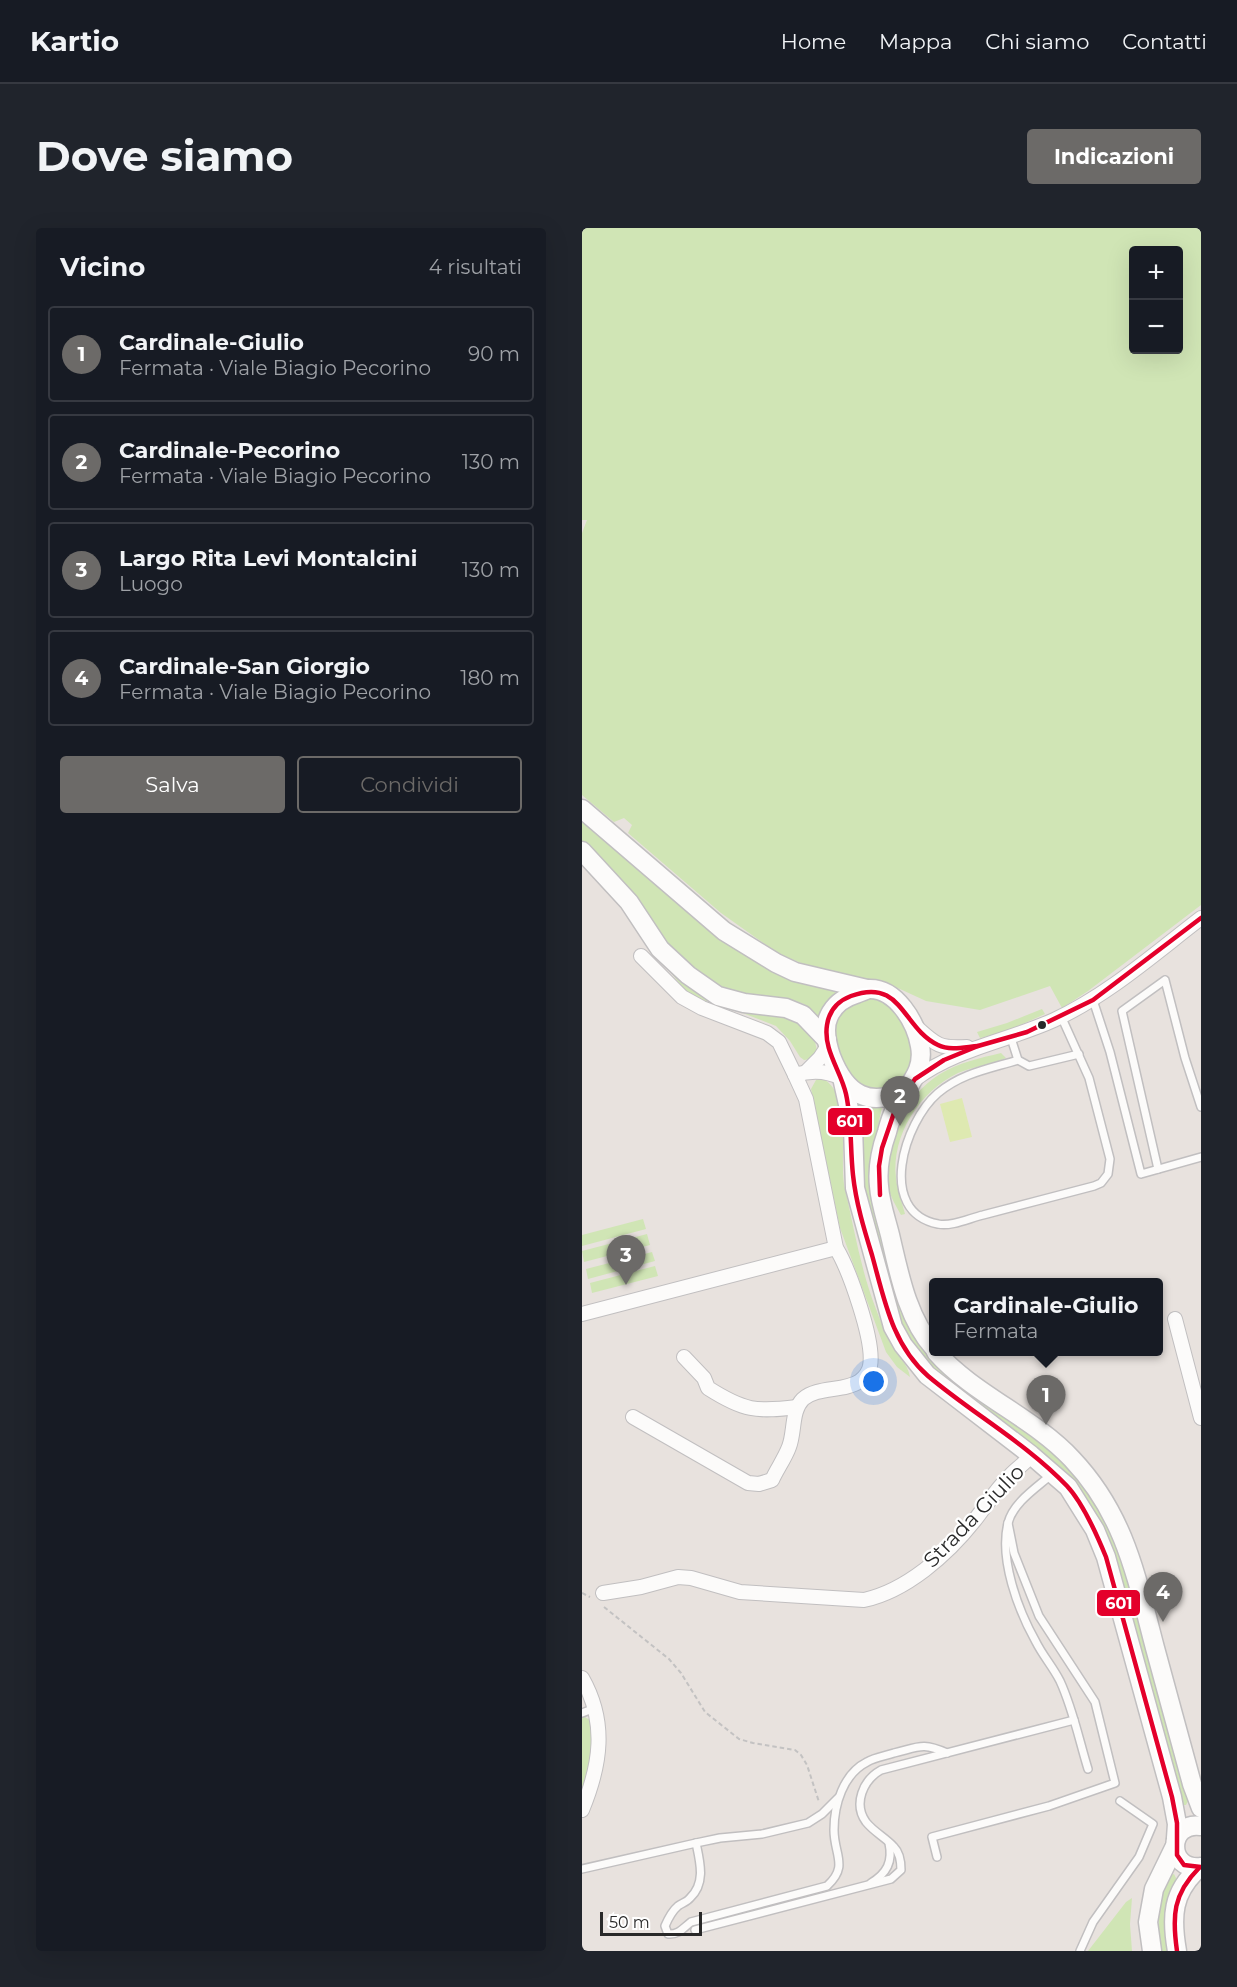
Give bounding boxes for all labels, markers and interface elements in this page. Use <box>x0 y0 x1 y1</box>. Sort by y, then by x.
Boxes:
text: Kartio <box>30 24 119 58</box>
text: Home <box>781 29 846 54</box>
text: Mappa <box>879 29 952 54</box>
text: Chi siamo <box>985 29 1089 54</box>
text: Contatti <box>1122 29 1207 54</box>
button: Indicazioni <box>1027 129 1201 184</box>
text: Dove siamo <box>36 130 293 182</box>
map controls <box>1129 246 1183 354</box>
button: + <box>1129 246 1183 300</box>
text: Vicino <box>60 251 145 283</box>
text: 4 risultati <box>429 255 522 279</box>
button: − <box>1129 300 1183 354</box>
text: Cardinale-Giulio <box>119 329 304 356</box>
text: 1 <box>78 342 85 366</box>
text: 90 m <box>468 342 520 366</box>
text: Fermata · Viale Biagio Pecorino <box>119 356 431 380</box>
text: Cardinale-Pecorino <box>119 437 340 464</box>
text: 2 <box>76 450 87 474</box>
text: 130 m <box>462 450 520 474</box>
text: Fermata · Viale Biagio Pecorino <box>119 464 431 488</box>
text: Largo Rita Levi Montalcini <box>119 545 417 572</box>
text: 3 <box>76 558 87 582</box>
text: 130 m <box>462 558 520 582</box>
text: Luogo <box>119 572 183 596</box>
text: Cardinale-San Giorgio <box>119 653 370 680</box>
text: 4 <box>75 666 88 690</box>
text: 180 m <box>460 666 520 690</box>
text: Fermata · Viale Biagio Pecorino <box>119 680 431 704</box>
button: Salva <box>60 756 285 813</box>
button: Condividi <box>297 756 522 813</box>
unlabelled marker <box>1036 1019 1048 1031</box>
pin: 2 <box>880 1076 920 1126</box>
line badge: 601 <box>827 1107 873 1136</box>
text: 601 <box>836 1112 864 1131</box>
pin: 3 <box>606 1236 645 1285</box>
popup <box>929 1278 1163 1356</box>
text: Cardinale-Giulio <box>954 1292 1139 1319</box>
text: Fermata <box>954 1319 1038 1343</box>
your location <box>859 1367 888 1396</box>
pin: 1 <box>1026 1376 1066 1425</box>
street label: Strada Giulio <box>918 1459 1029 1573</box>
pin: 4 <box>1144 1572 1182 1622</box>
line badge: 601 <box>1096 1589 1141 1617</box>
text: 601 <box>1105 1594 1133 1613</box>
scale bar <box>600 1909 702 1936</box>
text: 50 m <box>609 1913 650 1932</box>

